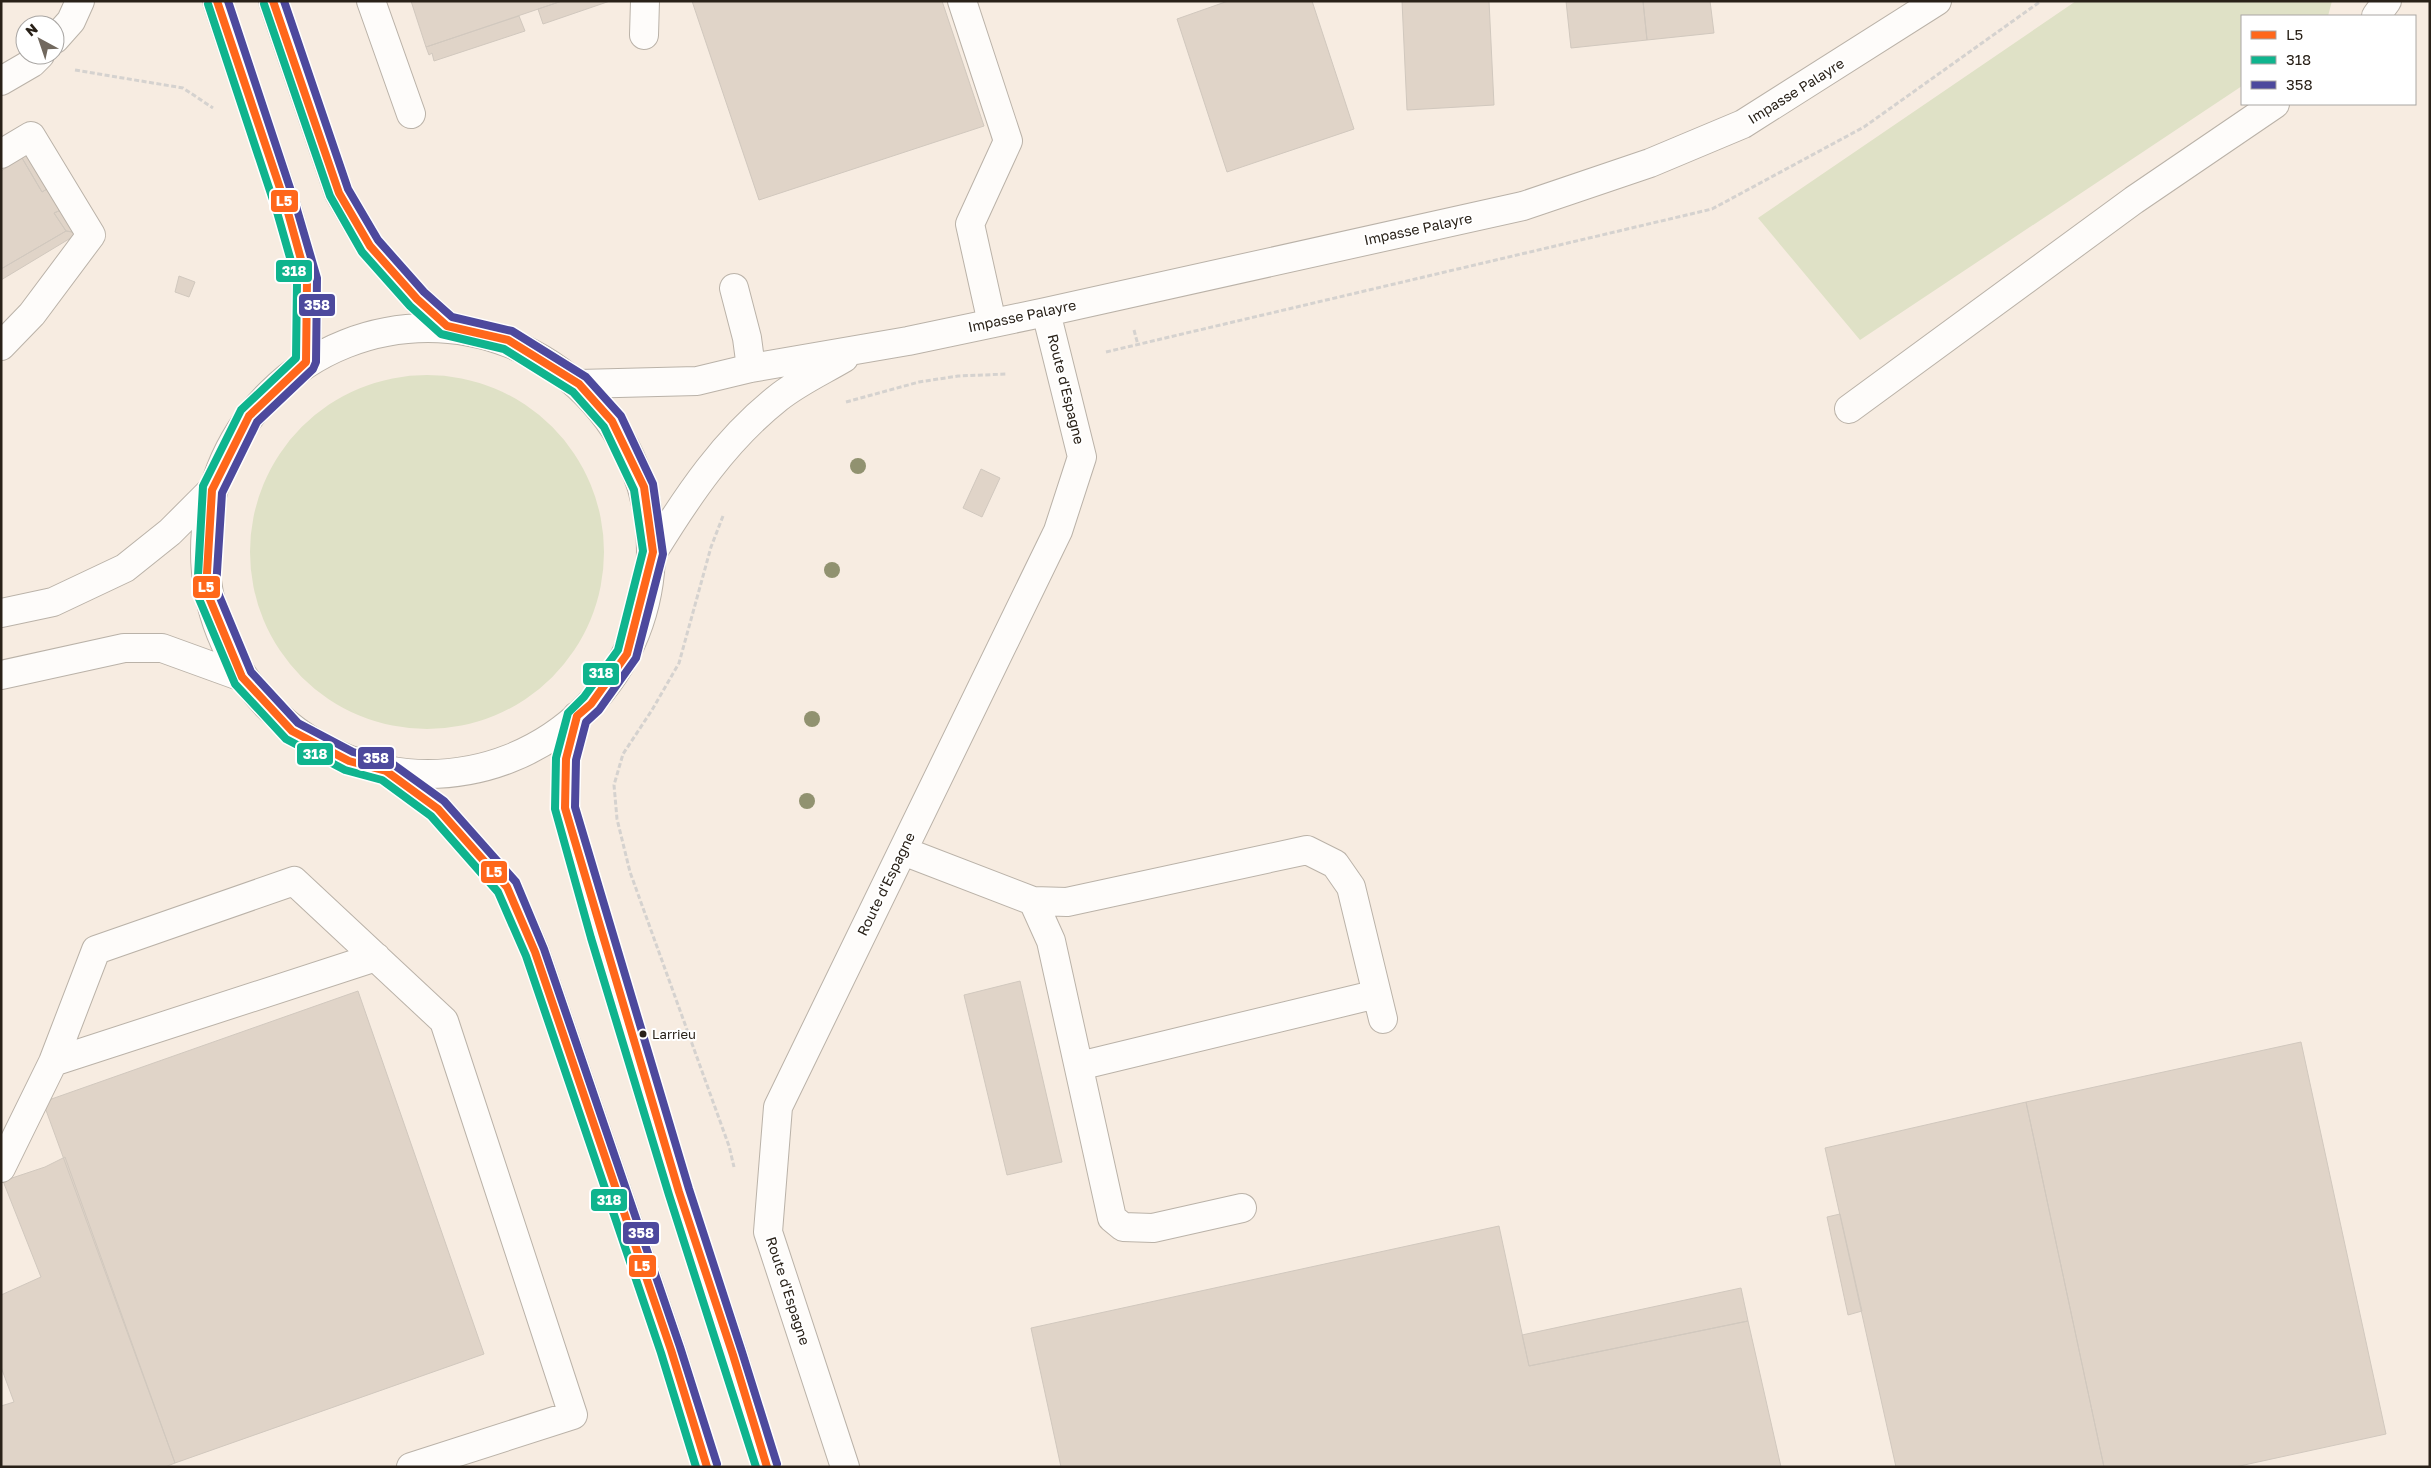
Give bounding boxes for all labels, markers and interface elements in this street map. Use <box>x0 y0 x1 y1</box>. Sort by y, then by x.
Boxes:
north arrow <box>15 15 65 65</box>
legend <box>2241 15 2416 105</box>
text: N <box>22 20 41 40</box>
text: L5 <box>2286 25 2303 43</box>
text: 318 <box>2286 50 2311 68</box>
street label: Impasse Palayre <box>1745 54 1847 127</box>
text: 358 <box>2286 75 2313 93</box>
line badge: L5 <box>270 189 299 213</box>
text: L5 <box>276 192 293 209</box>
street label: Impasse Palayre <box>1362 209 1474 248</box>
line badge: 318 <box>275 259 313 283</box>
text: 318 <box>282 262 306 279</box>
line badge: 358 <box>298 293 336 317</box>
text: 358 <box>304 296 330 313</box>
street label: Impasse Palayre <box>966 296 1078 335</box>
street label: Route d'Espagne <box>1045 332 1088 446</box>
line badge: L5 <box>192 575 221 599</box>
text: L5 <box>198 578 215 595</box>
line badge: 318 <box>582 662 620 686</box>
text: 318 <box>589 664 613 681</box>
line badge: 318 <box>296 742 334 766</box>
text: 318 <box>303 745 327 762</box>
line badge: 358 <box>357 746 395 770</box>
text: 358 <box>363 749 389 766</box>
street label: Route d'Espagne <box>853 829 918 938</box>
line badge: L5 <box>480 860 508 884</box>
text: L5 <box>486 863 503 880</box>
place label: Larrieu <box>652 1026 696 1042</box>
marker: Larrieu <box>638 1029 648 1039</box>
line badge: 318 <box>590 1188 628 1212</box>
text: 318 <box>597 1191 621 1208</box>
line badge: 358 <box>622 1221 660 1245</box>
text: 358 <box>628 1224 654 1241</box>
street label: Route d'Espagne <box>763 1234 814 1347</box>
line badge: L5 <box>628 1254 657 1278</box>
text: L5 <box>634 1257 651 1274</box>

